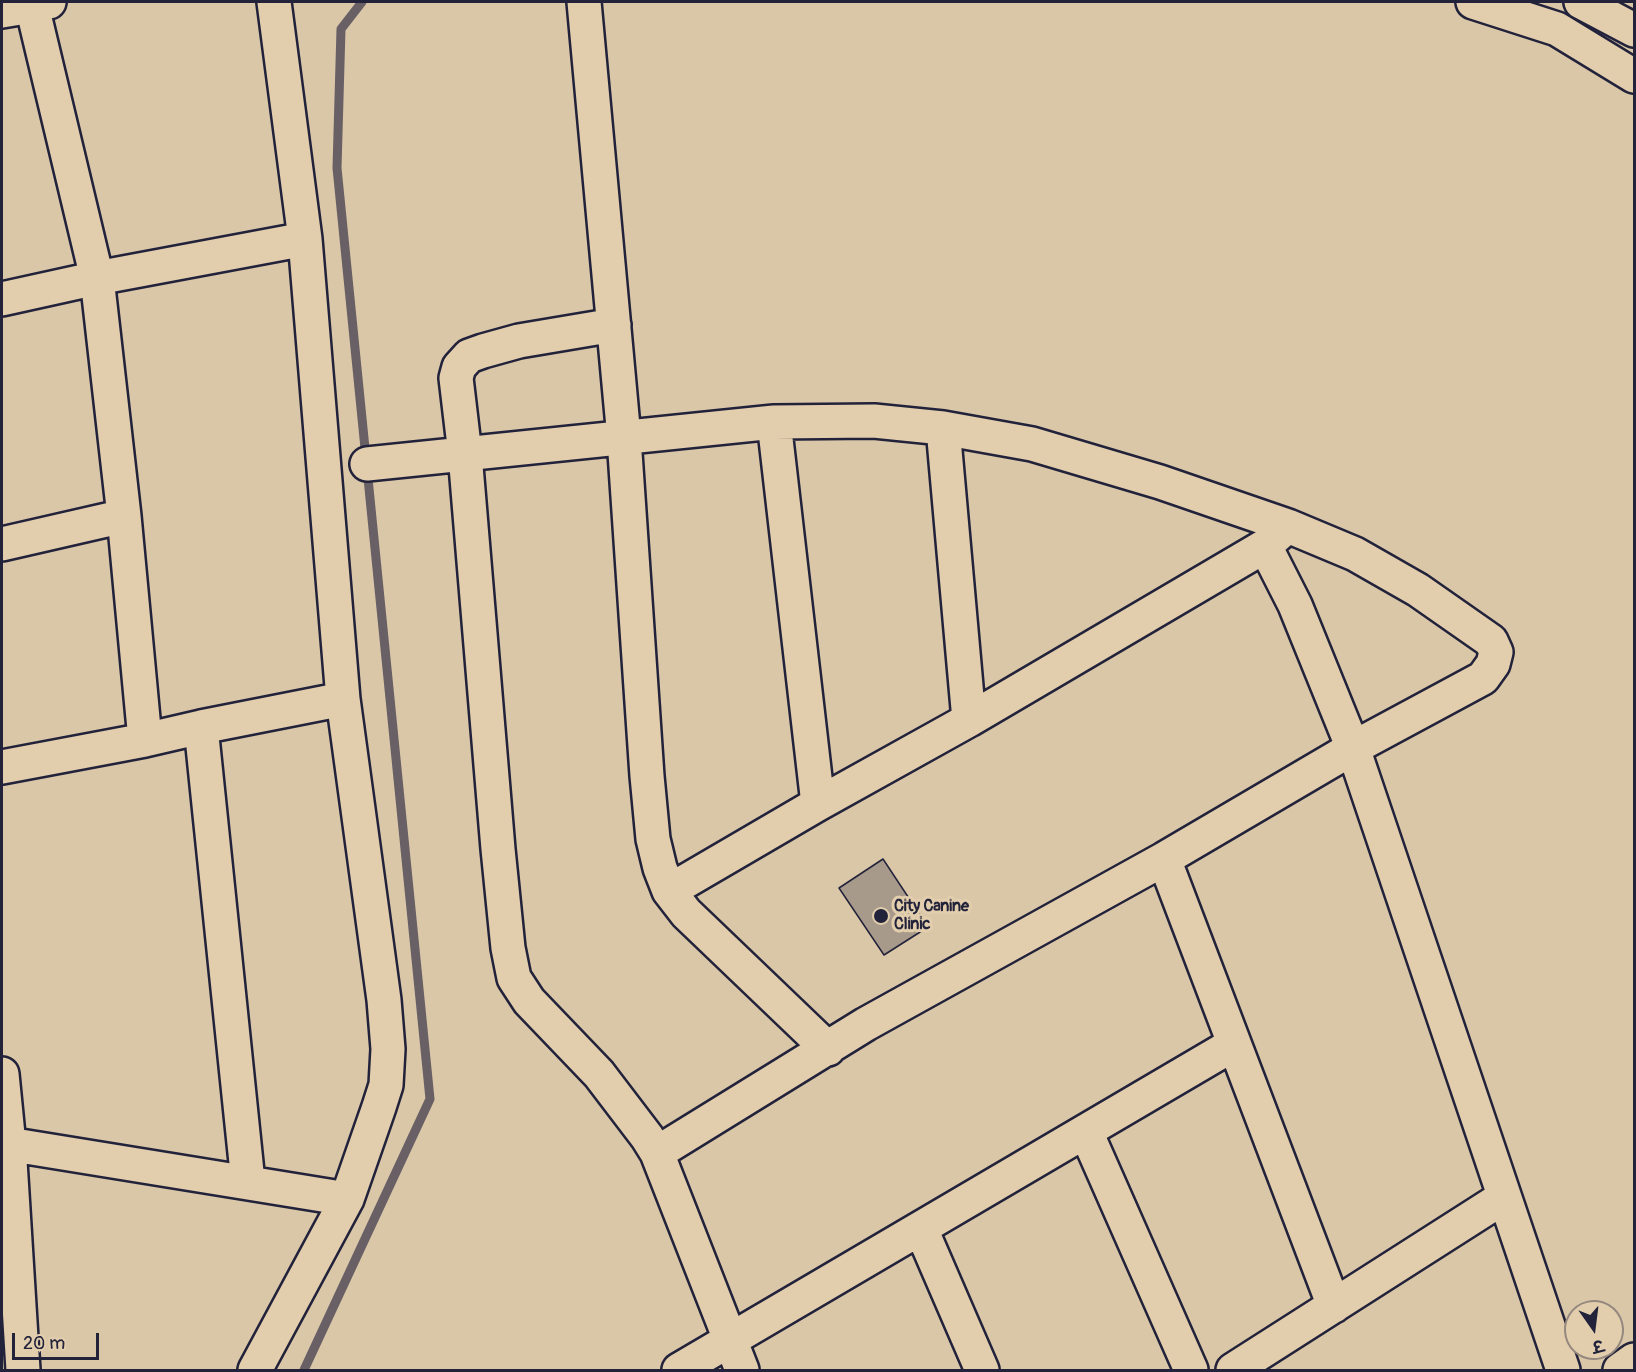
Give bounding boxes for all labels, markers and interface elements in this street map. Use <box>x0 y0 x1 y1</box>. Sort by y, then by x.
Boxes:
place label: City Canine Clinic <box>894 897 969 935</box>
marker: City Canine Clinic <box>872 907 890 925</box>
north arrow <box>1564 1300 1624 1360</box>
scale bar <box>15 1321 102 1359</box>
text: 20 m <box>23 1332 65 1355</box>
text: उ <box>1590 1335 1605 1357</box>

